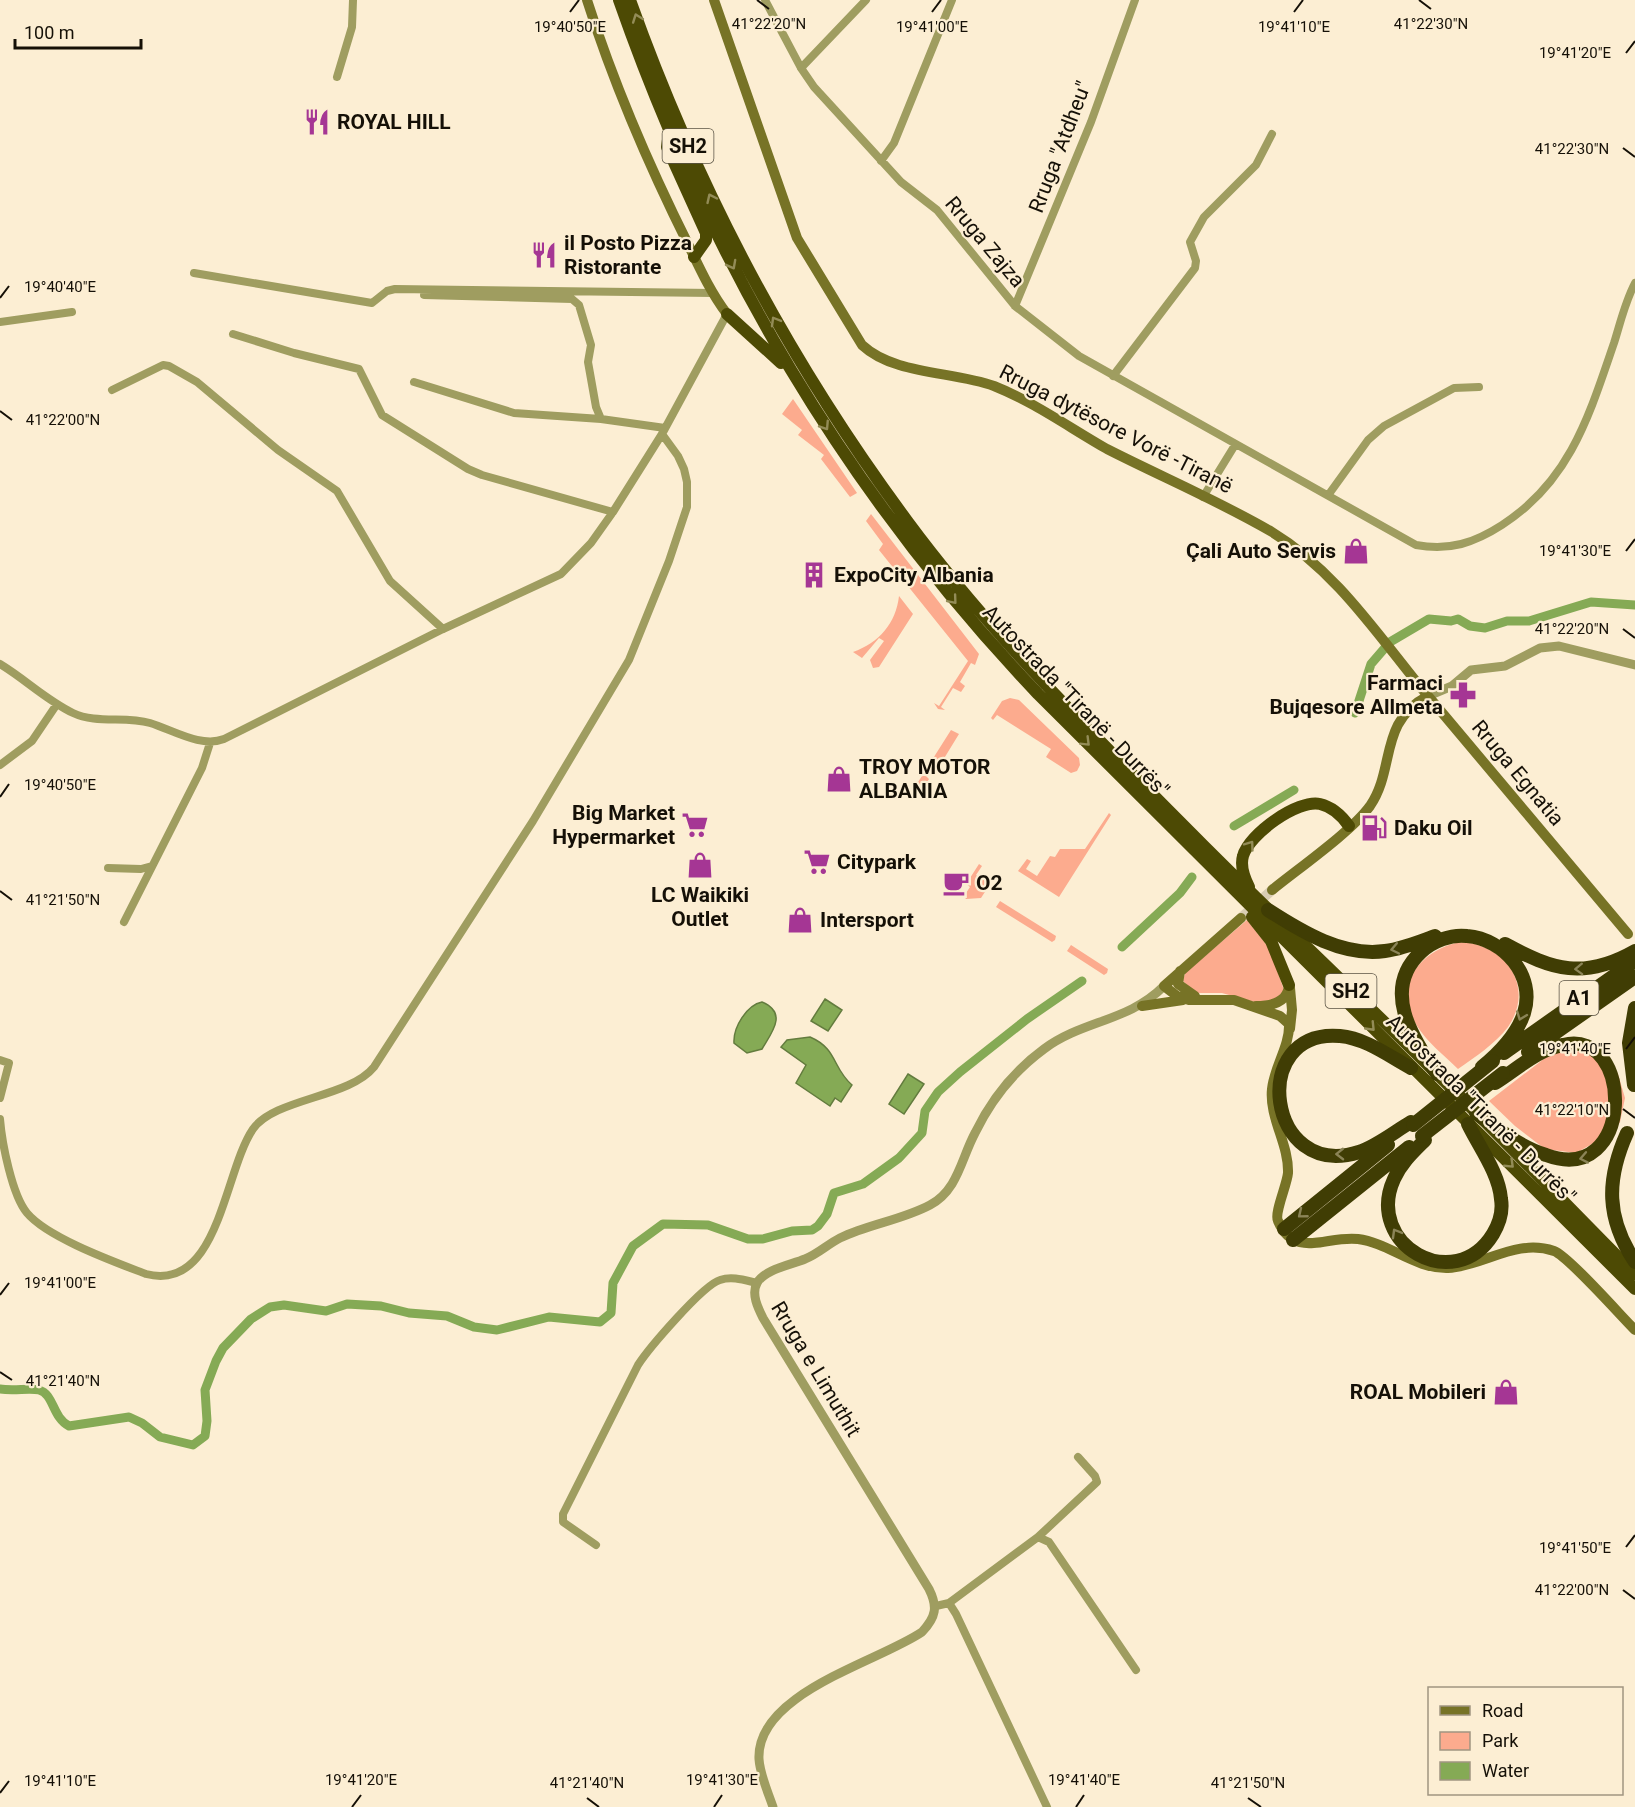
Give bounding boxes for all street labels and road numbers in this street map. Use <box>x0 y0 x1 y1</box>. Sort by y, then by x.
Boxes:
street label: Rruga "Atdheu" <box>1024 78 1096 216</box>
road number: SH2 <box>662 129 714 163</box>
street label: Rruga Zajza <box>940 192 1030 292</box>
street label: Rruga dytësore Vorë -Tiranë <box>995 360 1237 498</box>
street label: Autostrada "Tiranë - Durrës" <box>978 600 1174 802</box>
street label: Rruga Egnatia <box>1467 715 1569 831</box>
road number: SH2 <box>1326 974 1376 1008</box>
road number: A1 <box>1560 981 1598 1015</box>
street label: Autostrada "Tiranë - Durrës" <box>1381 1009 1581 1209</box>
street label: Rruga e Limuthit <box>766 1297 866 1441</box>

